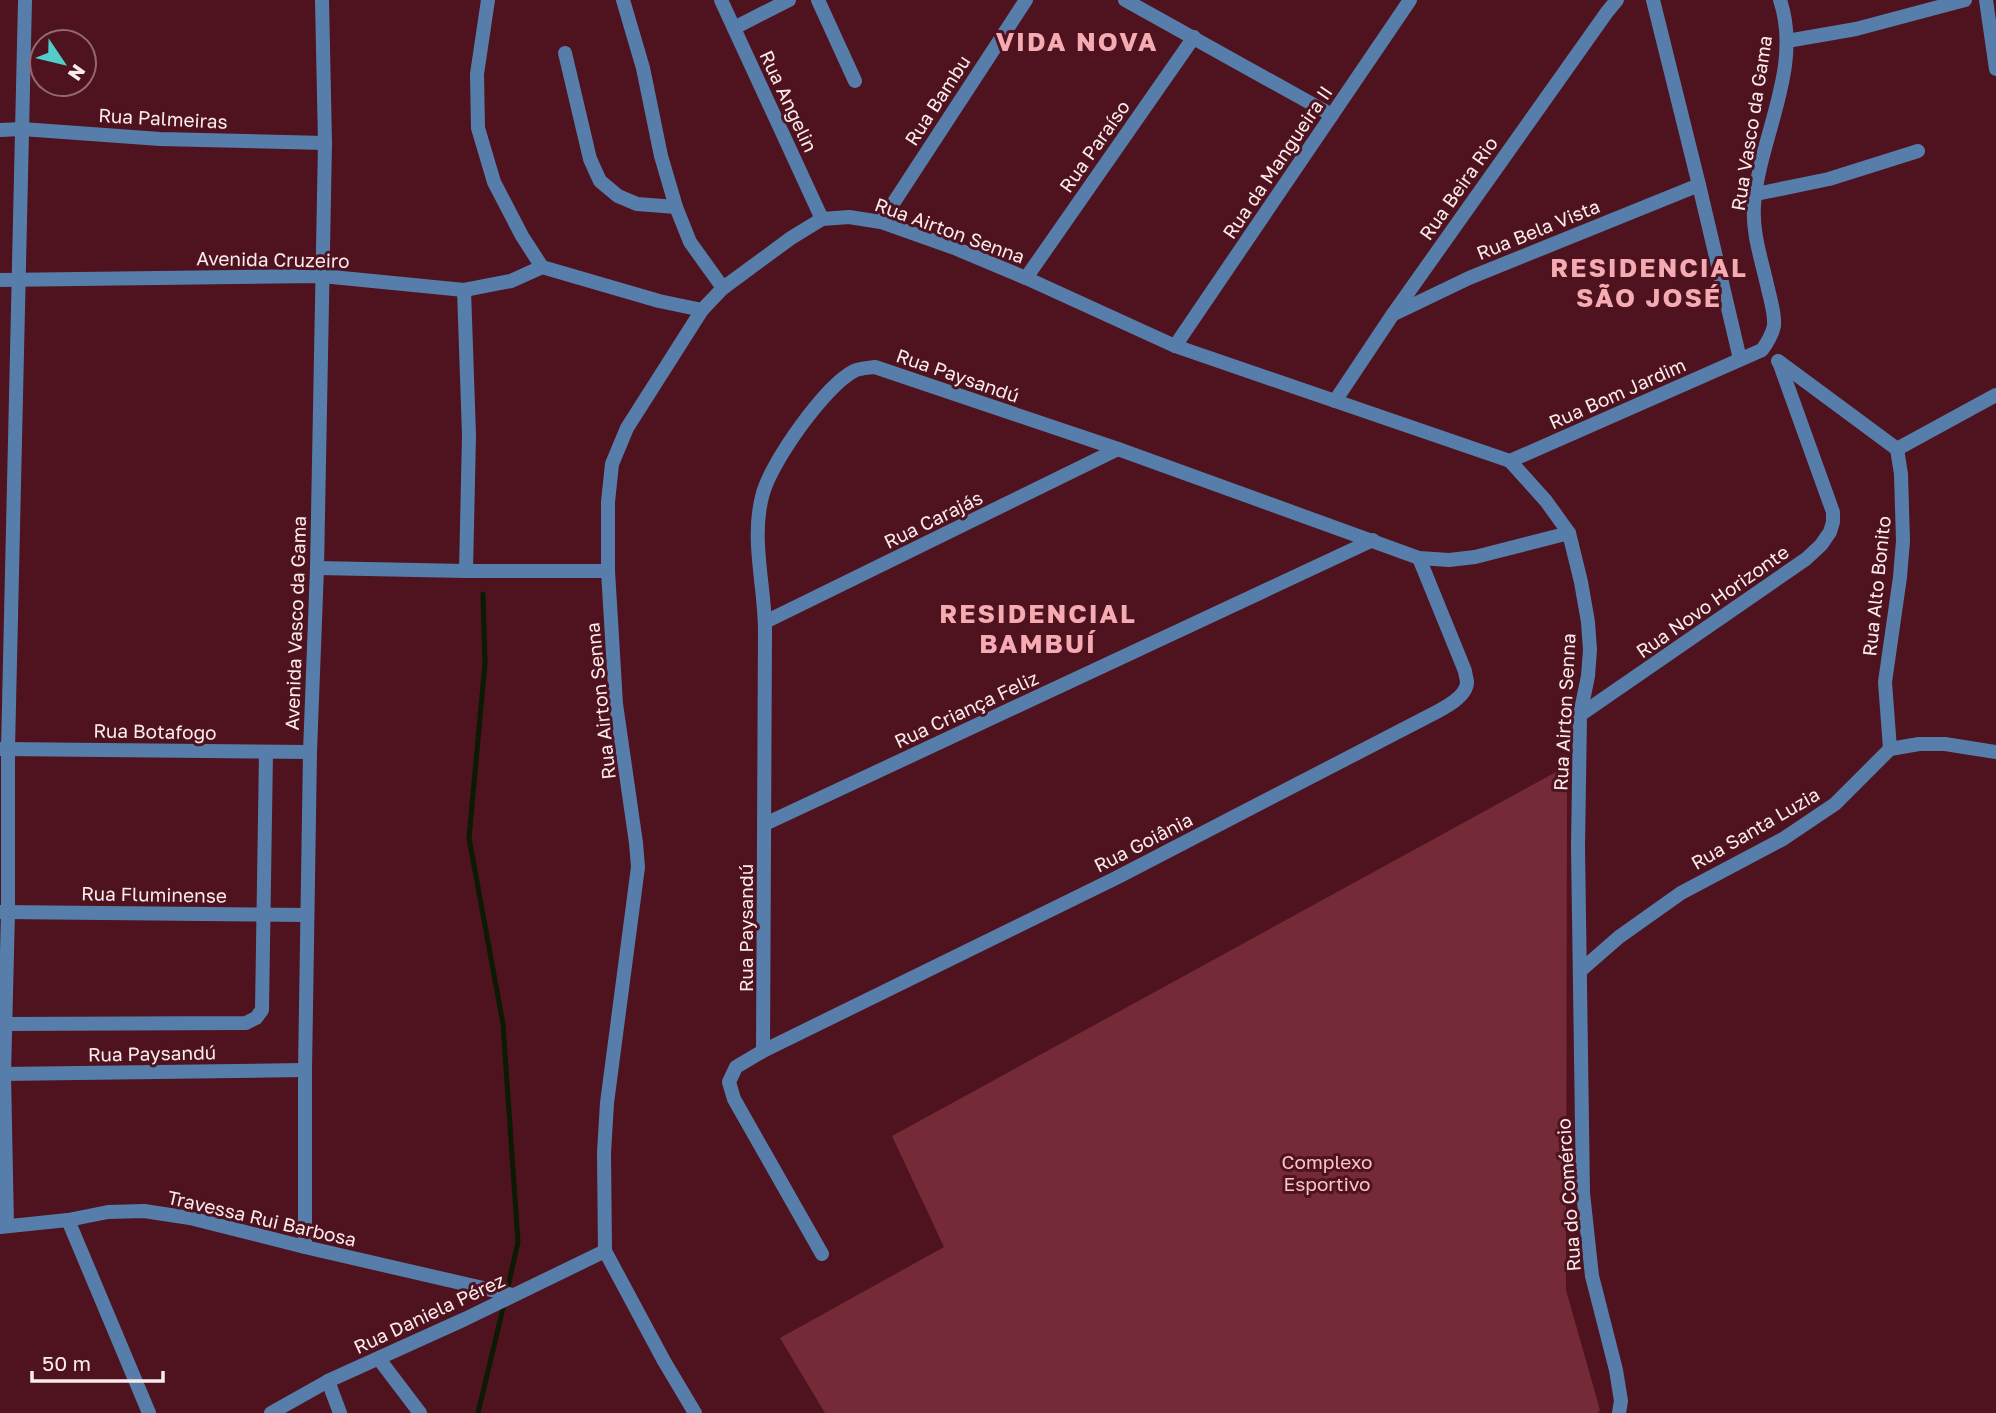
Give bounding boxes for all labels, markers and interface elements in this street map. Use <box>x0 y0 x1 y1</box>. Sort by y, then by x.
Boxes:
district label: VIDA NOVA <box>996 26 1158 57</box>
north arrow <box>28 28 98 98</box>
street label: Rua Vasco da Gama <box>1726 34 1776 212</box>
street label: Rua Angelin <box>755 47 823 155</box>
street label: Rua Bambu <box>899 51 975 149</box>
text: N <box>64 61 91 86</box>
street label: Rua da Mangueira II <box>1217 81 1337 243</box>
street label: Rua Paraíso <box>1054 96 1134 196</box>
street label: Rua Palmeiras <box>98 103 228 133</box>
street label: Rua Beira Rio <box>1414 132 1502 244</box>
street label: Rua Airton Senna <box>872 192 1028 268</box>
street label: Rua Bela Vista <box>1473 194 1603 264</box>
street label: Avenida Cruzeiro <box>196 246 350 272</box>
district label: RESIDENCIAL SÃO JOSÉ <box>1550 252 1748 313</box>
street label: Rua Paysandú <box>894 343 1022 407</box>
street label: Rua Bom Jardim <box>1545 353 1689 433</box>
street label: Rua Carajás <box>880 485 986 553</box>
street label: Avenida Vasco da Gama <box>280 515 310 731</box>
street label: Rua Alto Bonito <box>1857 515 1895 657</box>
street label: Rua Novo Horizonte <box>1631 540 1793 662</box>
district label: RESIDENCIAL BAMBUÍ <box>939 598 1137 659</box>
street label: Rua Airton Senna <box>580 621 620 781</box>
street label: Rua Airton Senna <box>1548 633 1580 791</box>
street label: Rua Criança Feliz <box>890 666 1042 752</box>
street label: Rua Botafogo <box>93 718 217 744</box>
street label: Rua Santa Luzia <box>1687 782 1823 874</box>
street label: Rua Goiânia <box>1090 807 1196 877</box>
street label: Rua Paysandú <box>734 864 757 992</box>
street label: Rua Fluminense <box>81 881 227 907</box>
street label: Rua Paysandú <box>88 1040 216 1066</box>
street label: Rua do Comércio <box>1551 1118 1585 1272</box>
park label: Complexo Esportivo <box>1282 1150 1372 1195</box>
street label: Travessa Rui Barbosa <box>165 1185 359 1251</box>
street label: Rua Daniela Pérez <box>350 1268 508 1358</box>
scale bar <box>32 1340 163 1384</box>
text: 50 m <box>42 1350 91 1376</box>

